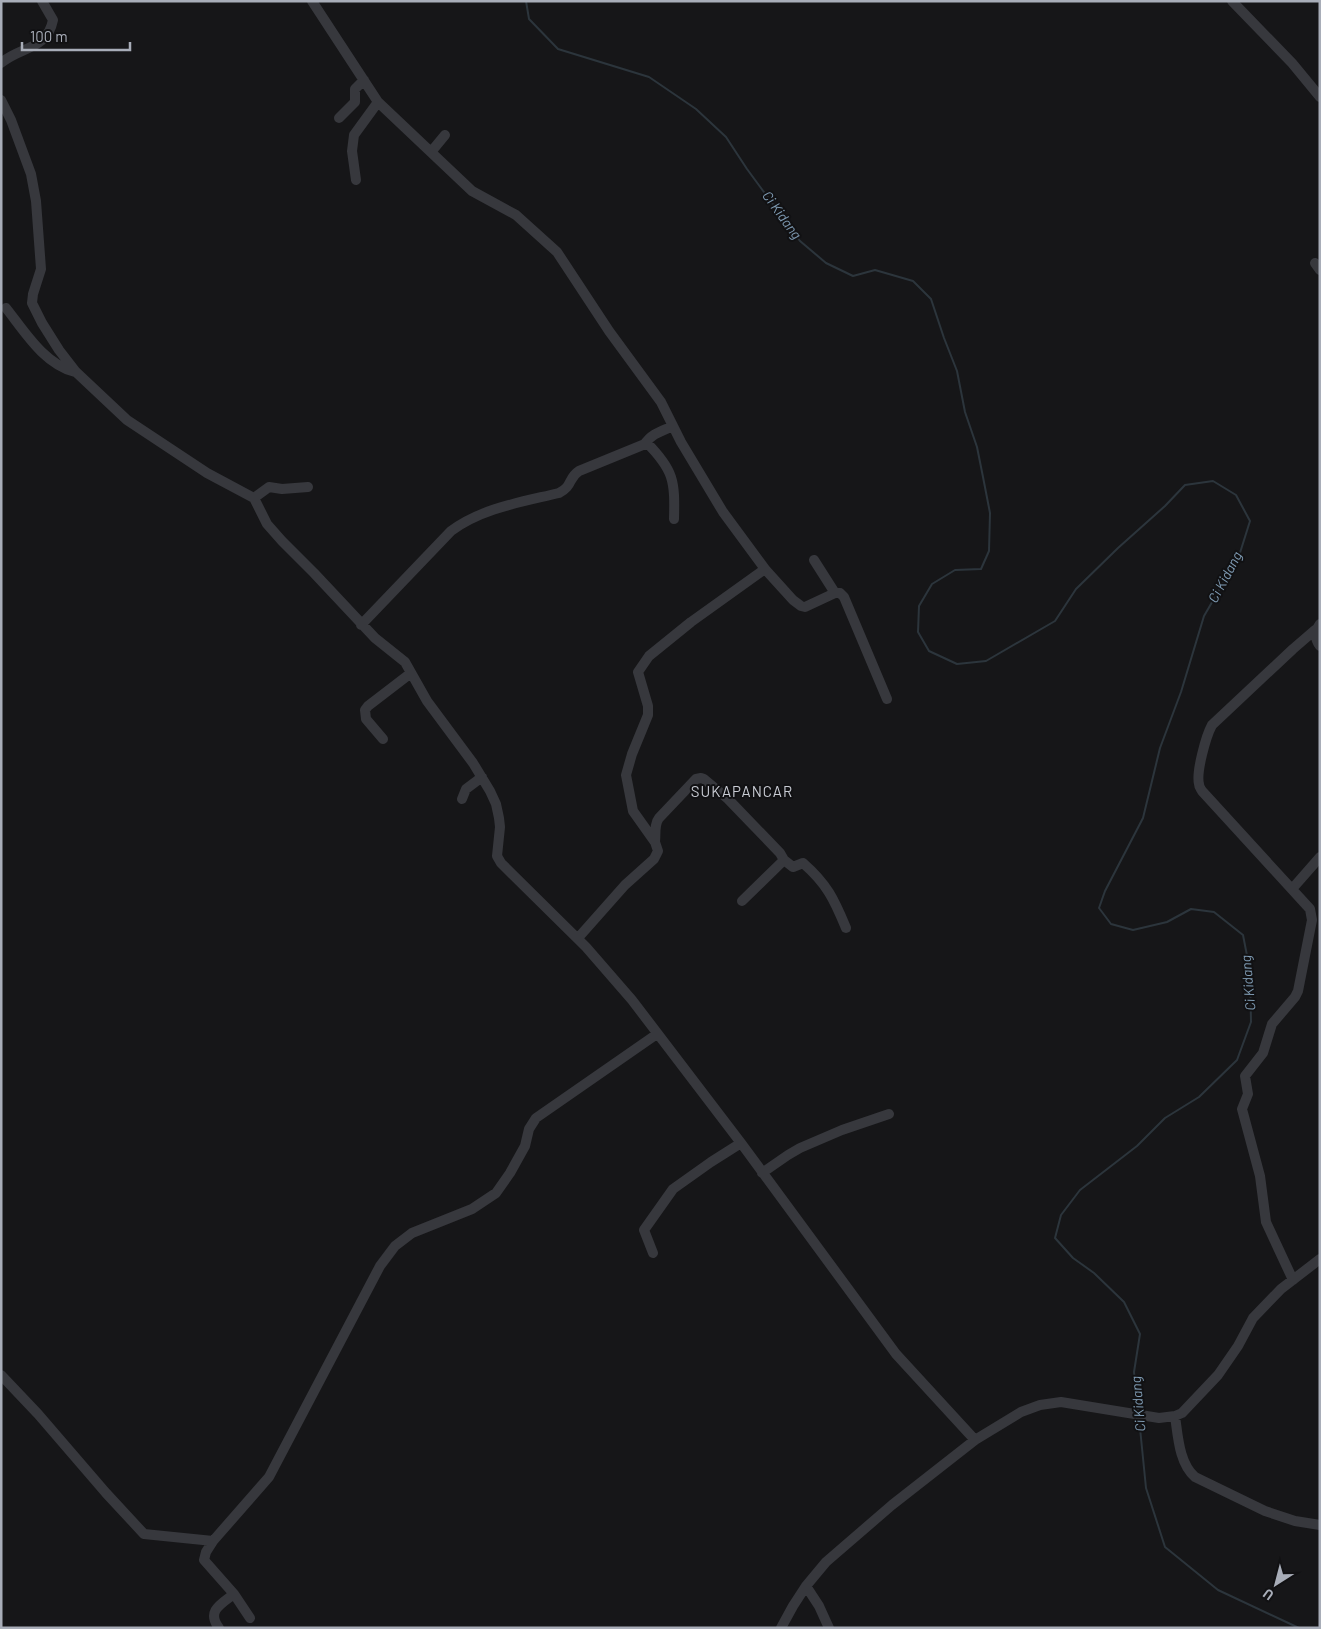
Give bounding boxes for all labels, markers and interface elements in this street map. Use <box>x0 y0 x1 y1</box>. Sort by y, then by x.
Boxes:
scale bar <box>22 20 130 52</box>
text: 100 m <box>30 27 68 45</box>
water label: Ci Kidang <box>759 187 806 242</box>
water label: Ci Kidang <box>1204 548 1245 605</box>
district label: SUKAPANCAR <box>691 782 793 800</box>
water label: Ci Kidang <box>1237 955 1258 1011</box>
water label: Ci Kidang <box>1127 1376 1148 1432</box>
north arrow <box>1251 1559 1301 1609</box>
text: U <box>1259 1585 1277 1604</box>

